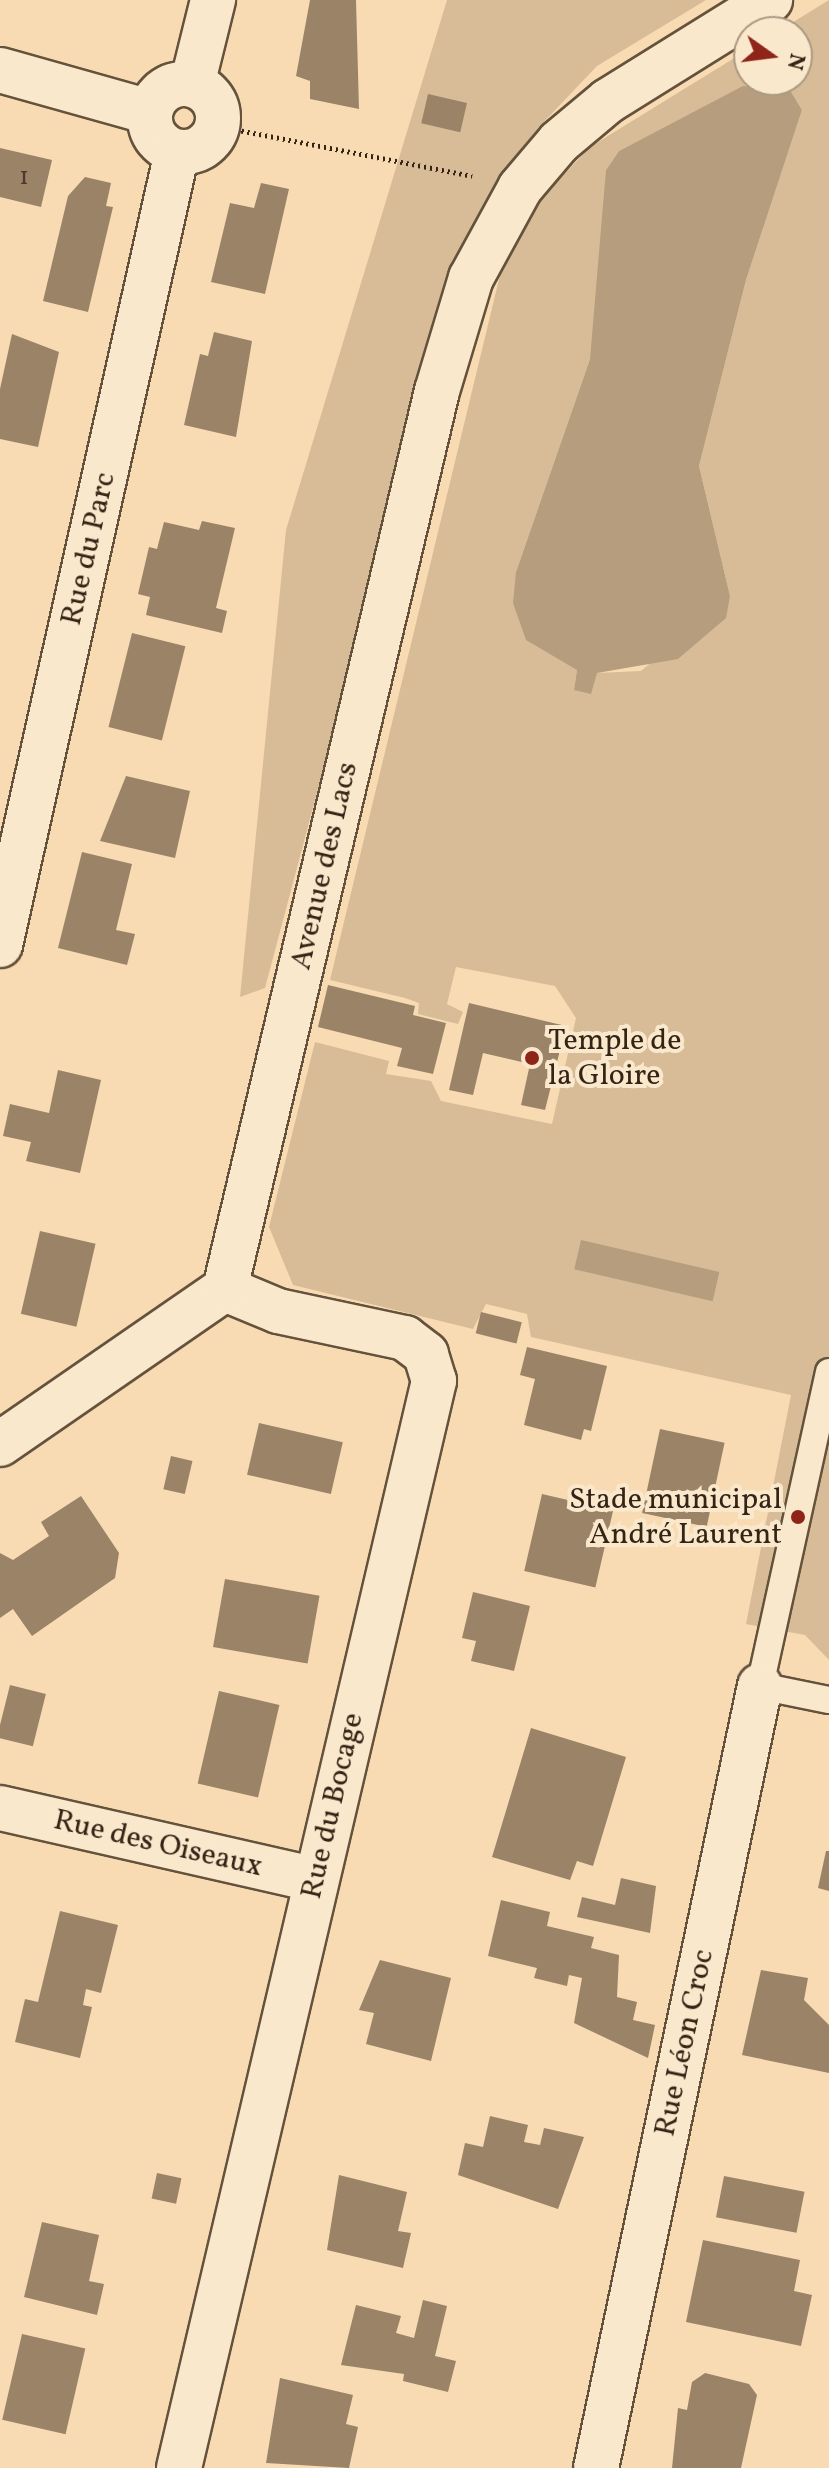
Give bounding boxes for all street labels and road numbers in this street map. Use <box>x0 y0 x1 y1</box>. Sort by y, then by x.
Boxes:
street label: Rue du Parc <box>54 469 124 629</box>
street label: Avenue des Lacs <box>284 759 366 973</box>
street label: Rue du Bocage <box>294 1709 372 1903</box>
street label: Rue des Oiseaux <box>50 1802 266 1886</box>
street label: Rue Léon Croc <box>648 1946 722 2140</box>

